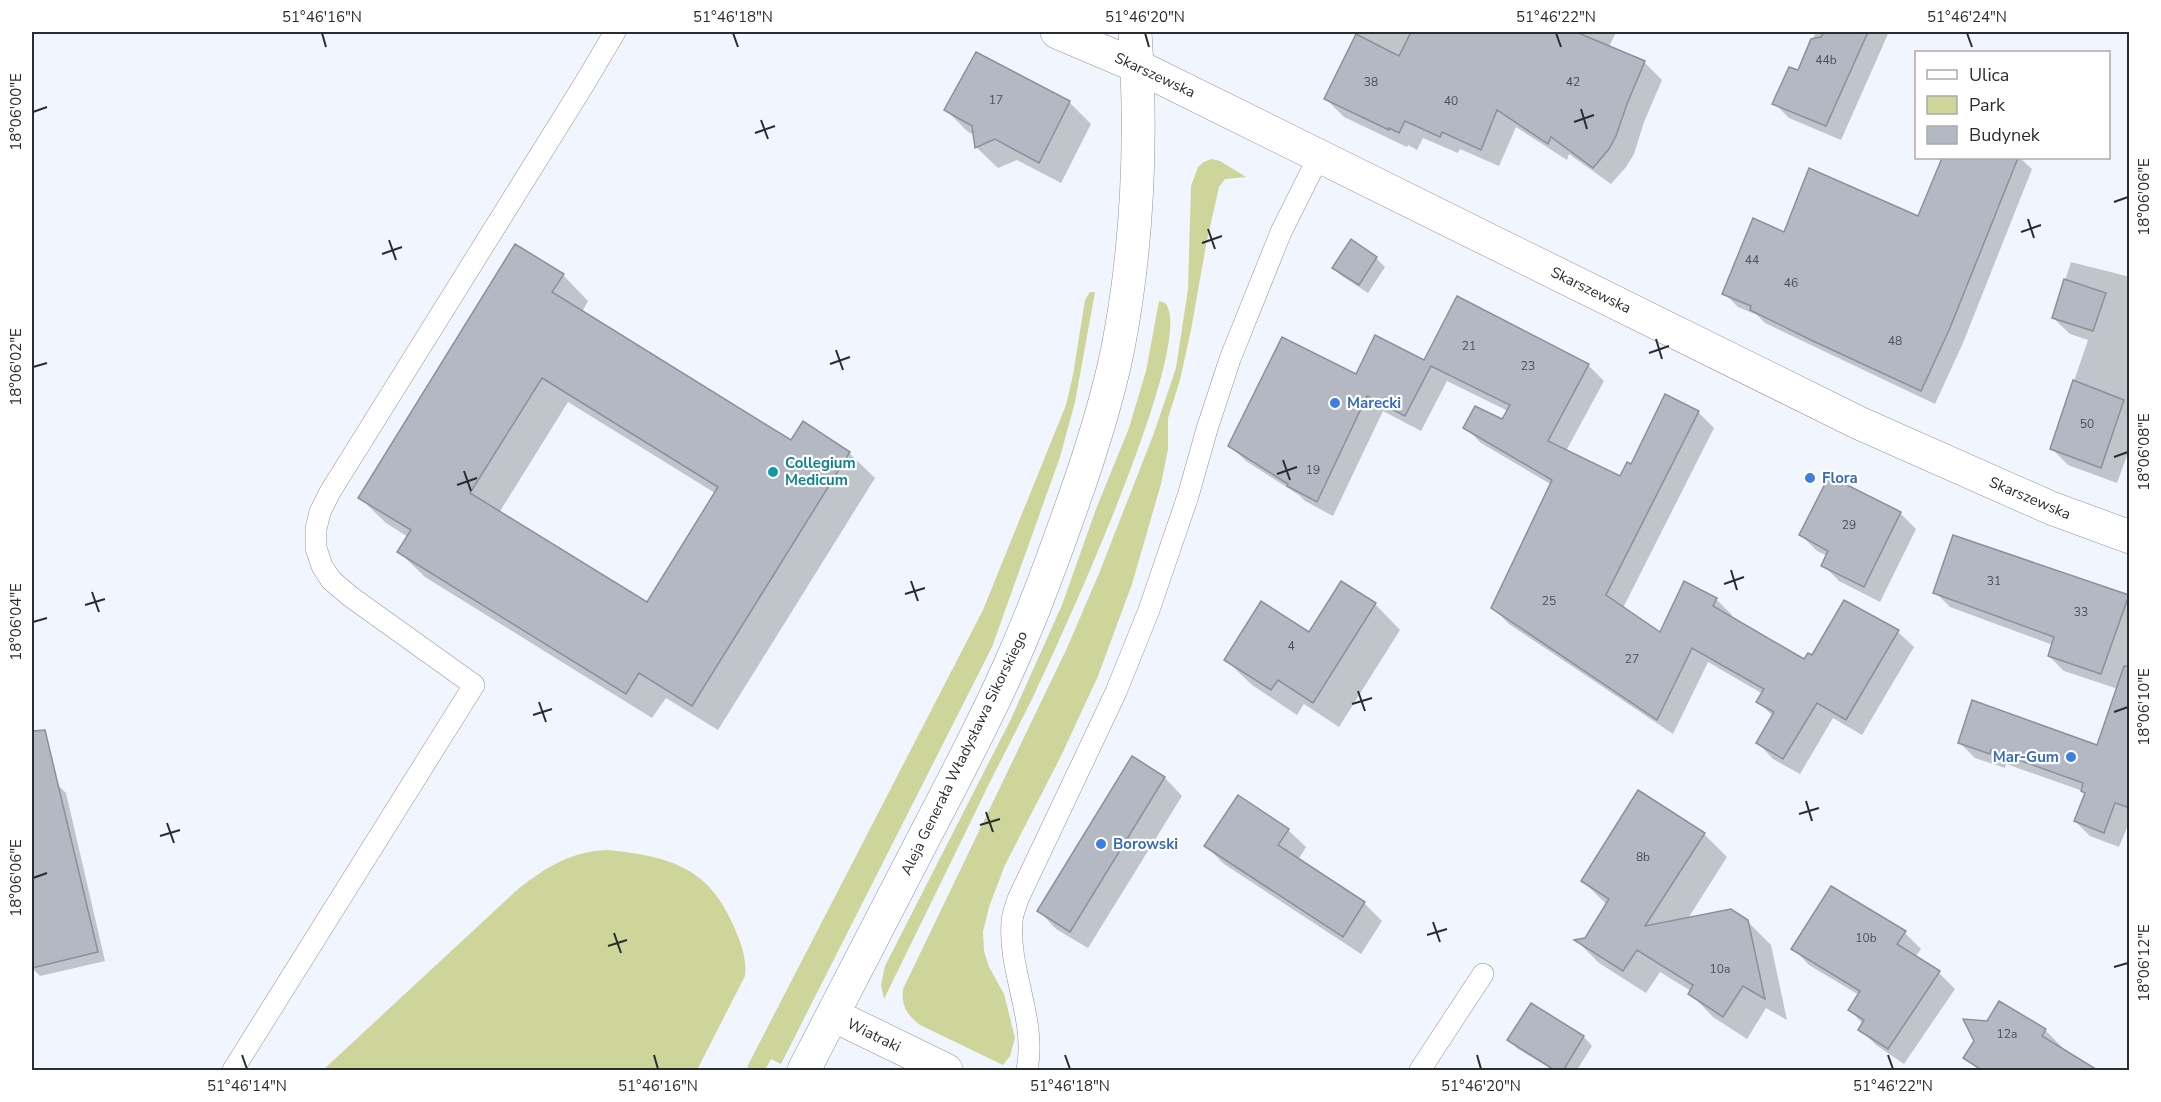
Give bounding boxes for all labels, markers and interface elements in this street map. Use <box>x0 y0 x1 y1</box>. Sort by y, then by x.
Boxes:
text: 51°46'16"N <box>282 7 362 27</box>
text: 51°46'18"N <box>693 7 773 27</box>
text: 51°46'20"N <box>1105 7 1185 27</box>
text: 51°46'22"N <box>1516 7 1596 27</box>
text: 51°46'24"N <box>1927 7 2007 27</box>
street label: Skarszewska <box>1111 48 1199 102</box>
legend <box>1915 51 2110 159</box>
house number: 44b <box>1815 52 1837 68</box>
text: Ulica <box>1969 63 2009 87</box>
text: 18°06'00"E <box>6 73 26 151</box>
house number: 38 <box>1364 74 1378 90</box>
house number: 42 <box>1566 74 1580 90</box>
house number: 17 <box>989 92 1003 108</box>
house number: 40 <box>1444 93 1458 109</box>
text: Park <box>1969 93 2006 117</box>
text: Budynek <box>1969 123 2041 147</box>
text: 18°06'06"E <box>2134 158 2154 236</box>
house number: 44 <box>1745 252 1759 268</box>
street label: Skarszewska <box>1548 262 1634 318</box>
house number: 46 <box>1784 275 1798 291</box>
text: 18°06'02"E <box>6 328 26 406</box>
house number: 48 <box>1888 333 1902 349</box>
house number: 21 <box>1462 338 1476 354</box>
house number: 23 <box>1521 358 1535 374</box>
place label: Marecki <box>1347 393 1401 413</box>
marker: Marecki <box>1328 396 1342 410</box>
text: 18°06'08"E <box>2134 413 2154 491</box>
house number: 50 <box>2080 416 2094 432</box>
place label: Collegium Medicum <box>785 453 856 490</box>
house number: 19 <box>1306 462 1320 478</box>
marker: Collegium Medicum <box>766 465 780 479</box>
place label: Flora <box>1822 468 1858 488</box>
marker: Flora <box>1803 471 1817 485</box>
street label: Skarszewska <box>1986 472 2074 524</box>
house number: 29 <box>1842 517 1856 533</box>
house number: 31 <box>1987 573 2001 589</box>
text: 18°06'04"E <box>6 583 26 661</box>
house number: 25 <box>1542 593 1556 609</box>
house number: 33 <box>2074 604 2088 620</box>
street label: Aleja Generała Władysława Sikorskiego <box>896 628 1032 878</box>
house number: 4 <box>1287 638 1295 654</box>
house number: 27 <box>1625 651 1639 667</box>
text: 18°06'10"E <box>2134 668 2154 746</box>
place label: Mar-Gum <box>1993 747 2059 767</box>
marker: Mar-Gum <box>2064 750 2078 764</box>
place label: Borowski <box>1113 834 1178 854</box>
marker: Borowski <box>1094 837 1108 851</box>
text: 18°06'06"E <box>6 839 26 917</box>
house number: 8b <box>1636 849 1650 865</box>
text: 18°06'12"E <box>2134 924 2154 1002</box>
house number: 10b <box>1855 930 1877 946</box>
house number: 10a <box>1710 961 1730 977</box>
street label: Wiatraki <box>844 1013 904 1057</box>
house number: 12a <box>1997 1026 2017 1042</box>
text: 51°46'14"N <box>207 1076 287 1096</box>
text: 51°46'16"N <box>618 1076 698 1096</box>
text: 51°46'18"N <box>1030 1076 1110 1096</box>
text: 51°46'20"N <box>1441 1076 1521 1096</box>
text: 51°46'22"N <box>1853 1076 1933 1096</box>

